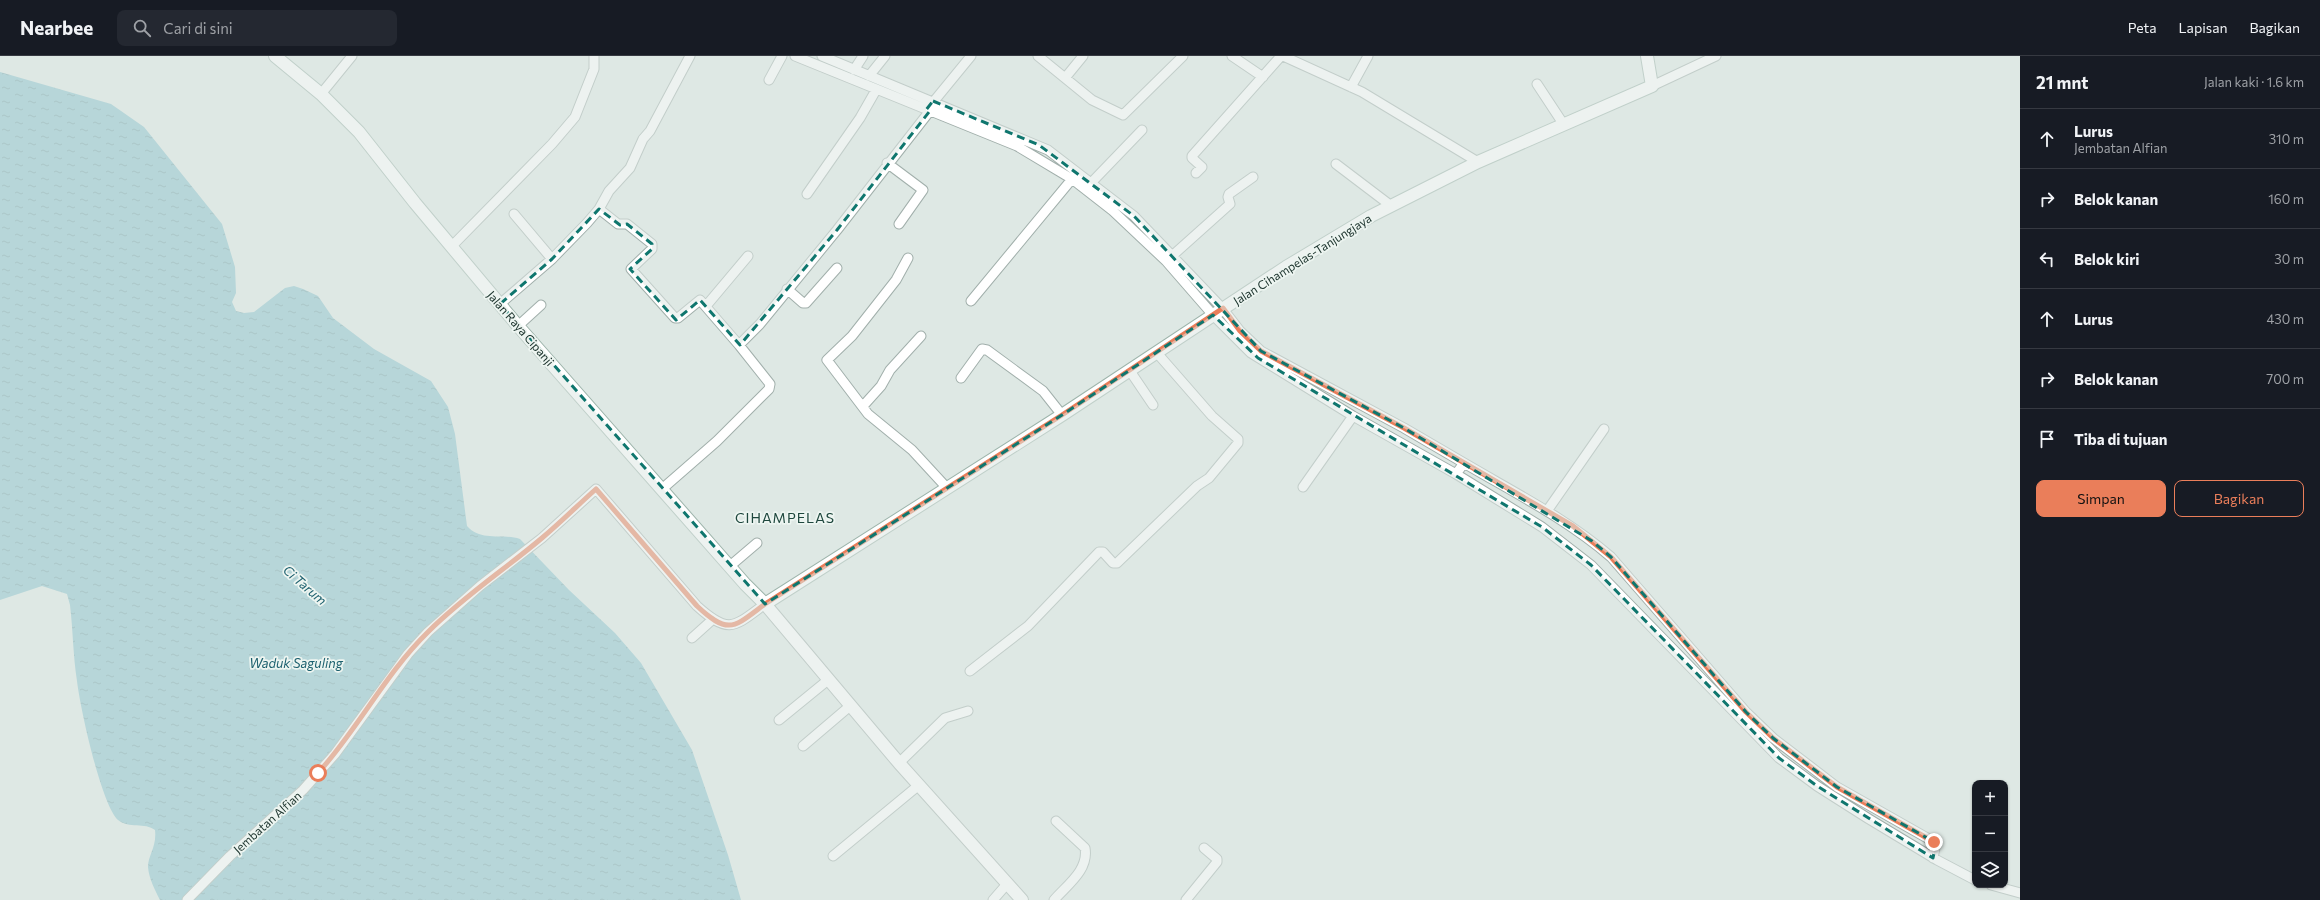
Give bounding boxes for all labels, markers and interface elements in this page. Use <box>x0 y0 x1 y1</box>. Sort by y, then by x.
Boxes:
search box <box>117 10 397 46</box>
text: Nearbee <box>20 16 93 39</box>
icon: search <box>131 17 153 39</box>
text: Cari di sini <box>163 19 233 37</box>
text: Peta <box>2128 19 2157 36</box>
text: Lapisan <box>2179 19 2228 36</box>
text: Bagikan <box>2250 19 2300 36</box>
text: 21 mnt <box>2036 72 2088 93</box>
text: Jalan kaki · 1.6 km <box>2204 74 2304 90</box>
text: Lurus <box>2074 122 2113 140</box>
icon: ahead <box>2036 128 2058 150</box>
text: 310 m <box>2269 131 2304 147</box>
text: Jembatan Alfian <box>2074 140 2168 156</box>
icon: right <box>2036 188 2058 210</box>
text: Belok kanan <box>2074 190 2158 208</box>
text: 160 m <box>2268 191 2304 207</box>
street label: Jalan Cihampelas-Tanjungjaya <box>1230 211 1374 308</box>
icon: left <box>2036 248 2058 270</box>
text: Belok kiri <box>2074 250 2140 268</box>
text: 30 m <box>2274 251 2304 267</box>
street label: Jalan Raya Cipanji <box>484 288 557 369</box>
icon: ahead <box>2036 308 2058 330</box>
text: Lurus <box>2074 310 2113 328</box>
text: 430 m <box>2266 311 2304 327</box>
icon: right <box>2036 368 2058 390</box>
text: Belok kanan <box>2074 370 2158 388</box>
text: 700 m <box>2266 371 2304 387</box>
icon: arrive <box>2036 428 2058 450</box>
text: Tiba di tujuan <box>2074 430 2168 448</box>
button: Simpan <box>2036 480 2166 517</box>
button: Bagikan <box>2174 480 2304 517</box>
district label: CIHAMPELAS <box>735 509 835 526</box>
water label: Ci Tarum <box>280 562 330 608</box>
water label: Waduk Saguling <box>249 655 344 671</box>
route start <box>309 764 327 782</box>
map controls <box>1972 780 2008 888</box>
button: + <box>1972 780 2008 816</box>
street label: Jembatan Alfian <box>230 788 304 857</box>
button: − <box>1972 816 2008 852</box>
route end <box>1925 833 1943 851</box>
button: layers <box>1972 852 2008 888</box>

